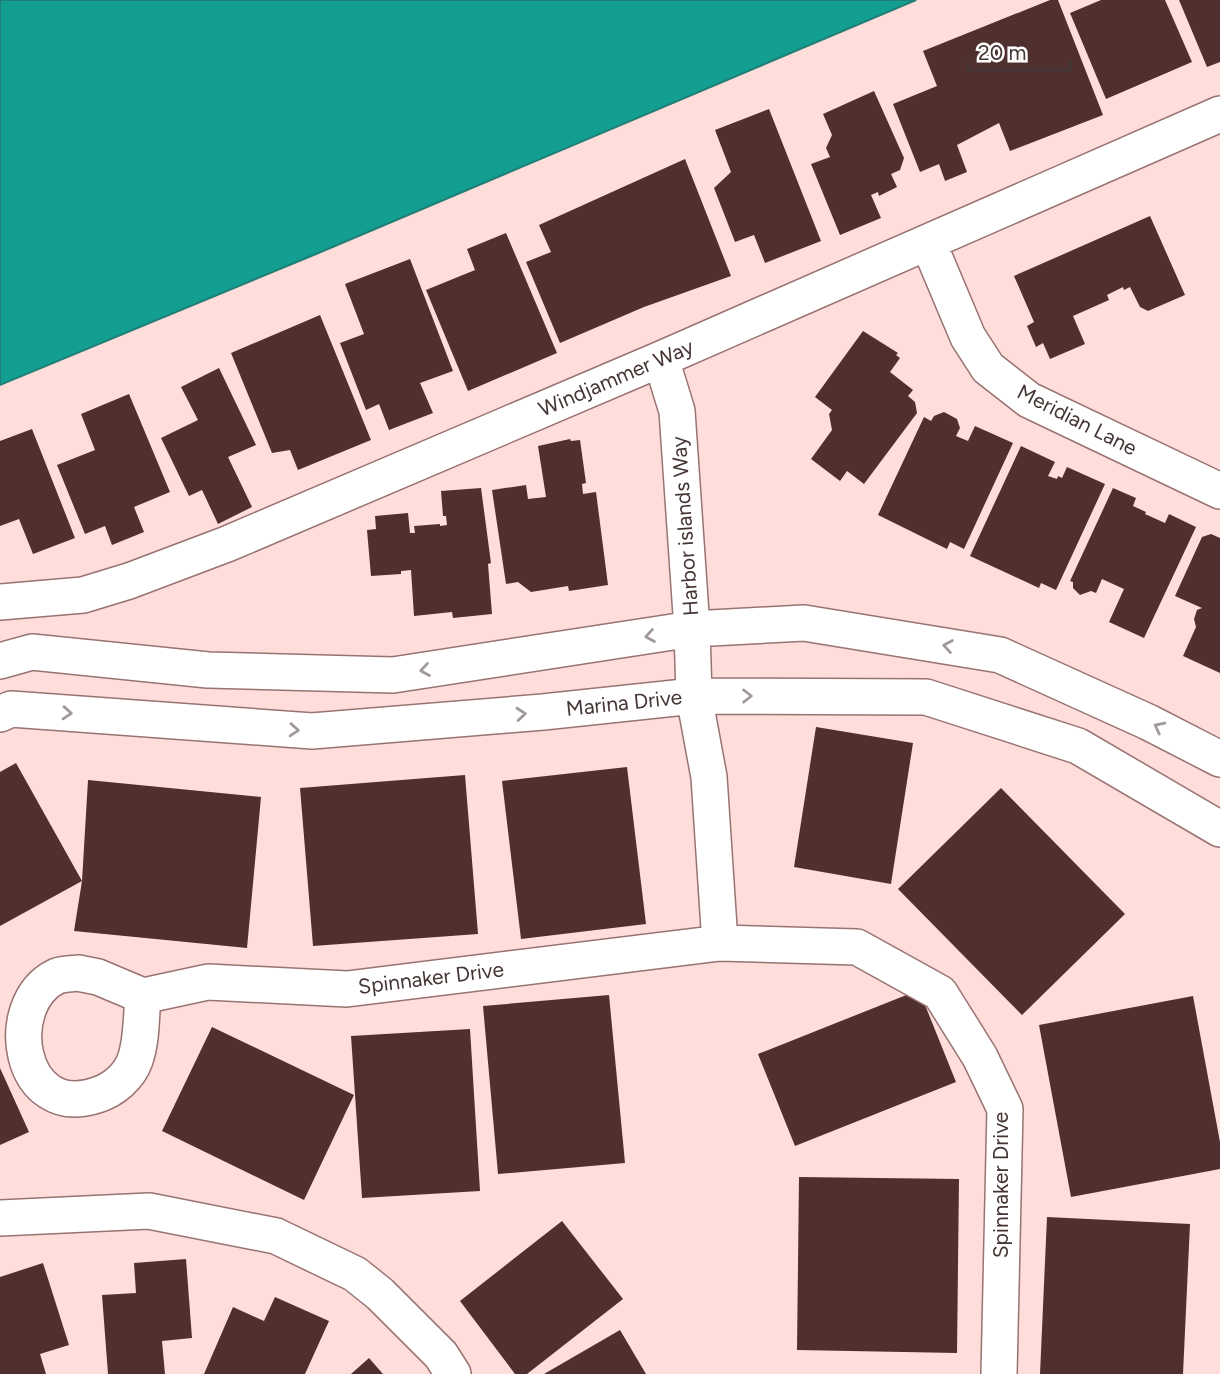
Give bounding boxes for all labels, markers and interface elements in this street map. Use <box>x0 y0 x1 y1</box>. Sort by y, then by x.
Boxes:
scale bar <box>968 28 1070 72</box>
text: 20 m <box>978 40 1026 65</box>
street label: Windjammer Way <box>535 334 697 421</box>
street label: Meridian Lane <box>1013 379 1141 460</box>
street label: Harbor islands Way <box>666 435 703 617</box>
one-way arrow <box>644 628 656 643</box>
one-way arrow <box>942 639 954 654</box>
one-way arrow <box>419 663 431 678</box>
street label: Marina Drive <box>565 684 683 721</box>
one-way arrow <box>743 688 753 704</box>
one-way arrow <box>62 705 73 720</box>
one-way arrow <box>515 707 526 722</box>
one-way arrow <box>289 722 300 737</box>
one-way arrow <box>1154 722 1166 736</box>
street label: Spinnaker Drive <box>357 956 505 999</box>
street label: Spinnaker Drive <box>988 1112 1013 1258</box>

